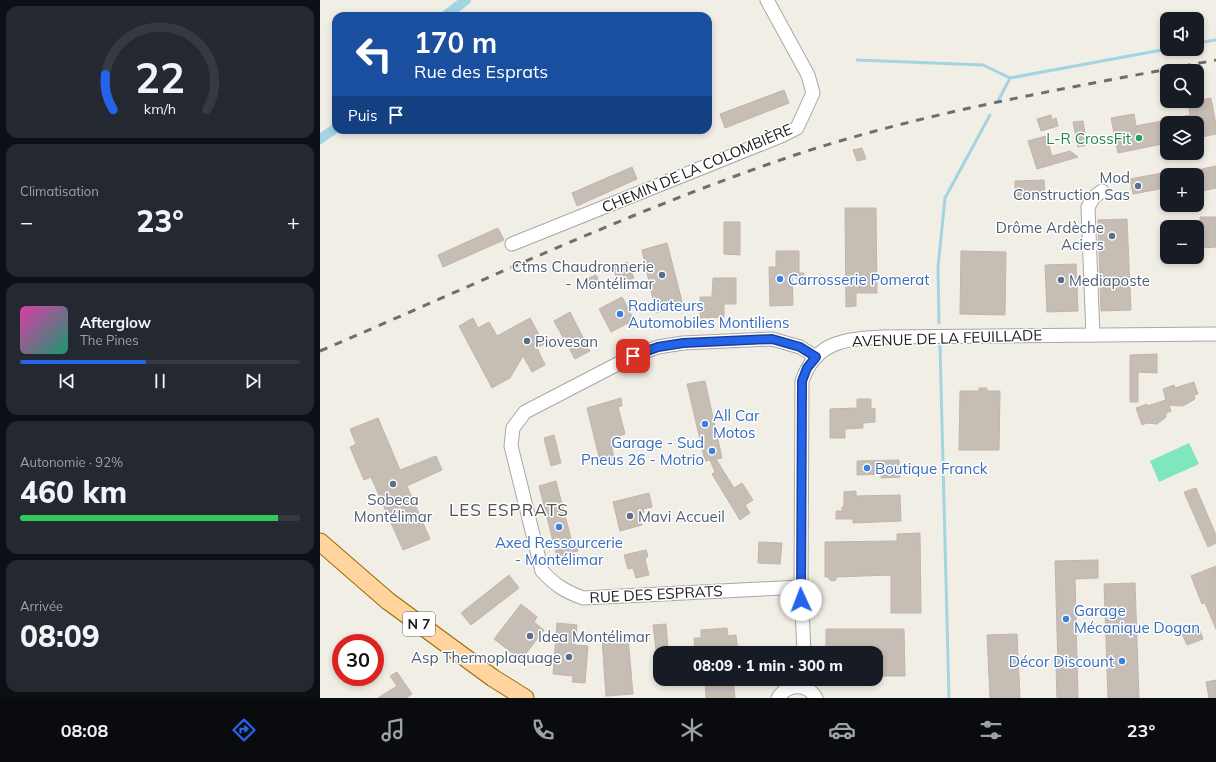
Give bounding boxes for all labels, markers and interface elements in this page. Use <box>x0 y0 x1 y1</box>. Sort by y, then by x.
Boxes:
map controls <box>1160 12 1204 264</box>
button: sound <box>1160 12 1204 56</box>
text: 170 m <box>414 25 497 60</box>
icon: left <box>348 28 400 80</box>
text: 22 <box>135 51 185 103</box>
text: Rue des Esprats <box>414 60 548 83</box>
button: search <box>1160 64 1204 108</box>
text: km/h <box>144 100 176 118</box>
icon: arrive <box>385 104 407 126</box>
text: Puis <box>348 106 377 125</box>
button: layers <box>1160 116 1204 160</box>
street label: CHEMIN DE LA COLOMBIÈRE <box>599 119 795 217</box>
place label: L-R CrossFit <box>1046 129 1131 148</box>
marker: L-R CrossFit <box>1134 133 1144 143</box>
place label: Mod Construction Sas <box>1013 168 1130 204</box>
button: + <box>1160 168 1204 212</box>
marker: Mod Construction Sas <box>1133 181 1143 191</box>
text: Climatisation <box>20 183 99 199</box>
text: 23° <box>136 202 184 240</box>
text: − <box>20 208 33 236</box>
text: + <box>287 208 300 236</box>
place label: Drôme Ardèche Aciers <box>996 218 1104 254</box>
button: − <box>1160 220 1204 264</box>
marker: Drôme Ardèche Aciers <box>1107 231 1117 241</box>
place label: Ctms Chaudronnerie - Montélimar <box>512 257 655 293</box>
marker: Ctms Chaudronnerie - Montélimar <box>657 270 667 280</box>
place label: Carrosserie Pomerat <box>788 270 929 289</box>
place label: Mediaposte <box>1069 271 1150 290</box>
marker: Carrosserie Pomerat <box>775 274 785 284</box>
marker: Mediaposte <box>1056 275 1066 285</box>
place label: Radiateurs Automobiles Montiliens <box>628 296 789 332</box>
marker: Radiateurs Automobiles Montiliens <box>615 309 625 319</box>
text: Afterglow <box>80 313 151 332</box>
street label: AVENUE DE LA FEUILLADE <box>852 325 1043 351</box>
text: The Pines <box>80 332 139 348</box>
place label: Piovesan <box>535 332 598 351</box>
marker: Piovesan <box>522 336 532 346</box>
pin <box>616 339 650 373</box>
icon: arrive <box>622 345 644 367</box>
icon: previous <box>56 370 78 392</box>
icon: pause <box>149 370 171 392</box>
icon: next <box>242 370 264 392</box>
place label: All Car Motos <box>713 406 760 442</box>
marker: All Car Motos <box>700 419 710 429</box>
place label: Garage - Sud Pneus 26 - Motrio <box>581 433 704 469</box>
marker: Garage - Sud Pneus 26 - Motrio <box>707 446 717 456</box>
text: Autonomie · 92% <box>20 454 123 470</box>
place label: Boutique Franck <box>875 459 988 478</box>
marker: Boutique Franck <box>862 463 872 473</box>
text: 460 km <box>20 473 127 511</box>
marker: Sobeca Montélimar <box>388 479 398 489</box>
place label: Sobeca Montélimar <box>354 490 433 526</box>
district label: LES ESPRATS <box>449 499 569 520</box>
place label: Mavi Accueil <box>638 507 725 526</box>
marker: Mavi Accueil <box>625 511 635 521</box>
marker: Axed Ressourcerie - Montélimar <box>554 522 564 532</box>
place label: Axed Ressourcerie - Montélimar <box>495 533 623 569</box>
position arrow <box>780 579 822 621</box>
street label: RUE DES ESPRATS <box>589 581 723 607</box>
text: Arrivée <box>20 598 63 614</box>
place label: Garage Mécanique Dogan <box>1074 601 1200 637</box>
road number: N 7 <box>403 612 435 636</box>
marker: Garage Mécanique Dogan <box>1061 614 1071 624</box>
text: 08:09 <box>20 617 100 655</box>
place label: Idea Montélimar <box>538 627 651 646</box>
marker: Idea Montélimar <box>525 631 535 641</box>
speed limit sign: 30 <box>332 634 384 686</box>
place label: Asp Thermoplaquage <box>411 648 561 667</box>
marker: Asp Thermoplaquage <box>564 652 574 662</box>
place label: Décor Discount <box>1009 652 1114 671</box>
text: 08:09 · 1 min · 300 m <box>693 656 843 675</box>
marker: Décor Discount <box>1117 656 1127 666</box>
icon: directions <box>230 716 258 744</box>
icon: music <box>379 716 407 744</box>
icon: phone <box>529 716 557 744</box>
icon: climate <box>678 716 706 744</box>
icon: car <box>828 716 856 744</box>
icon: filters <box>977 716 1005 744</box>
text: 08:08 <box>61 719 108 742</box>
text: 23° <box>1127 719 1155 742</box>

